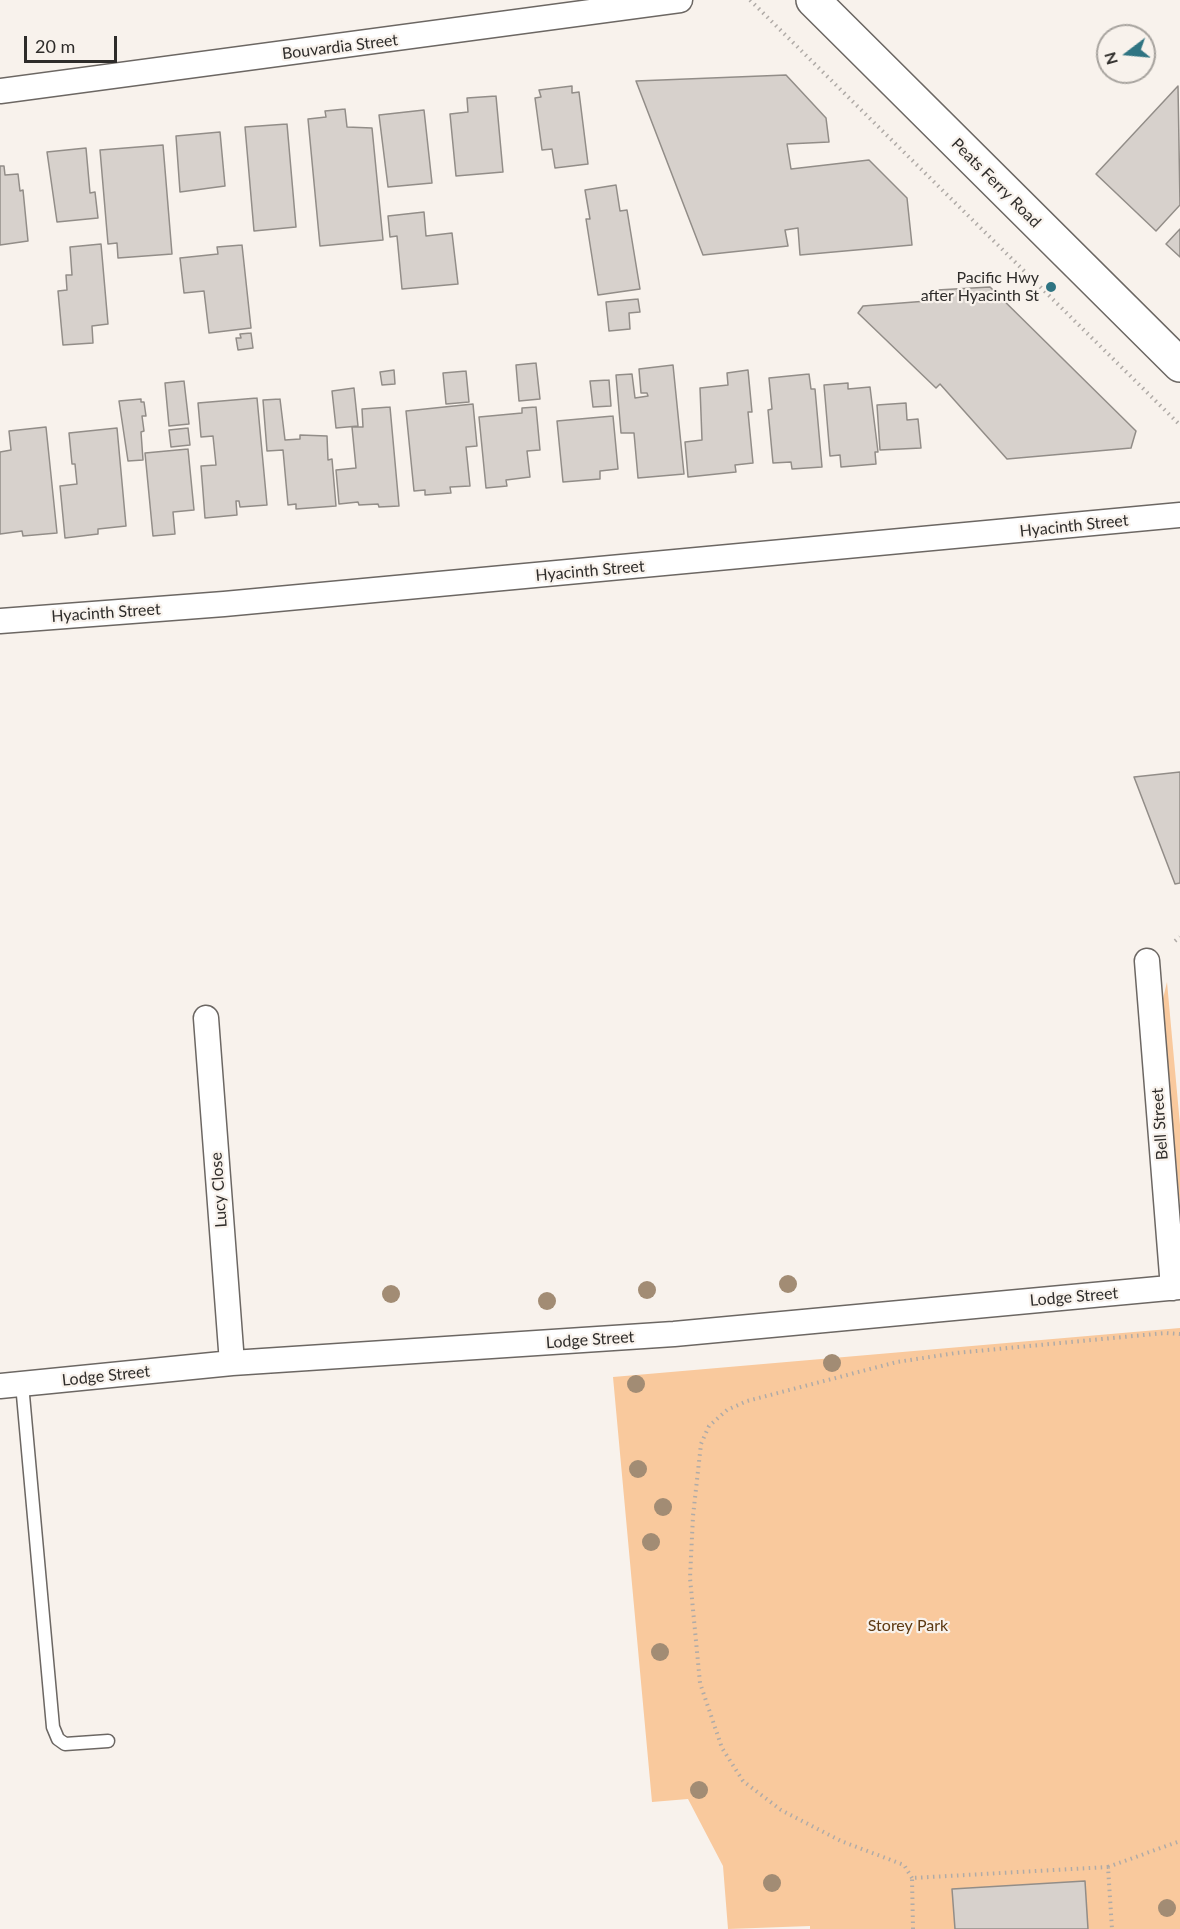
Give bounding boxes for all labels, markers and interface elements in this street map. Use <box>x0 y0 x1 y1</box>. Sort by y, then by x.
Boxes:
scale bar <box>27 24 120 62</box>
north arrow <box>1096 24 1156 84</box>
street label: Bouvardia Street <box>281 30 399 64</box>
text: 20 m <box>35 35 75 57</box>
text: N <box>1099 50 1121 67</box>
street label: Peats Ferry Road <box>947 134 1045 232</box>
place label: Pacific Hwy after Hyacinth St <box>921 268 1039 306</box>
marker: Pacific Hwy after Hyacinth St <box>1044 280 1058 294</box>
street label: Hyacinth Street <box>1019 511 1129 541</box>
street label: Hyacinth Street <box>535 557 645 585</box>
street label: Hyacinth Street <box>51 600 161 626</box>
street label: Bell Street <box>1148 1087 1172 1161</box>
street label: Lucy Close <box>207 1152 231 1228</box>
street label: Lodge Street <box>1029 1284 1119 1310</box>
street label: Lodge Street <box>545 1327 635 1353</box>
street label: Lodge Street <box>61 1362 151 1390</box>
park label: Storey Park <box>868 1616 948 1636</box>

